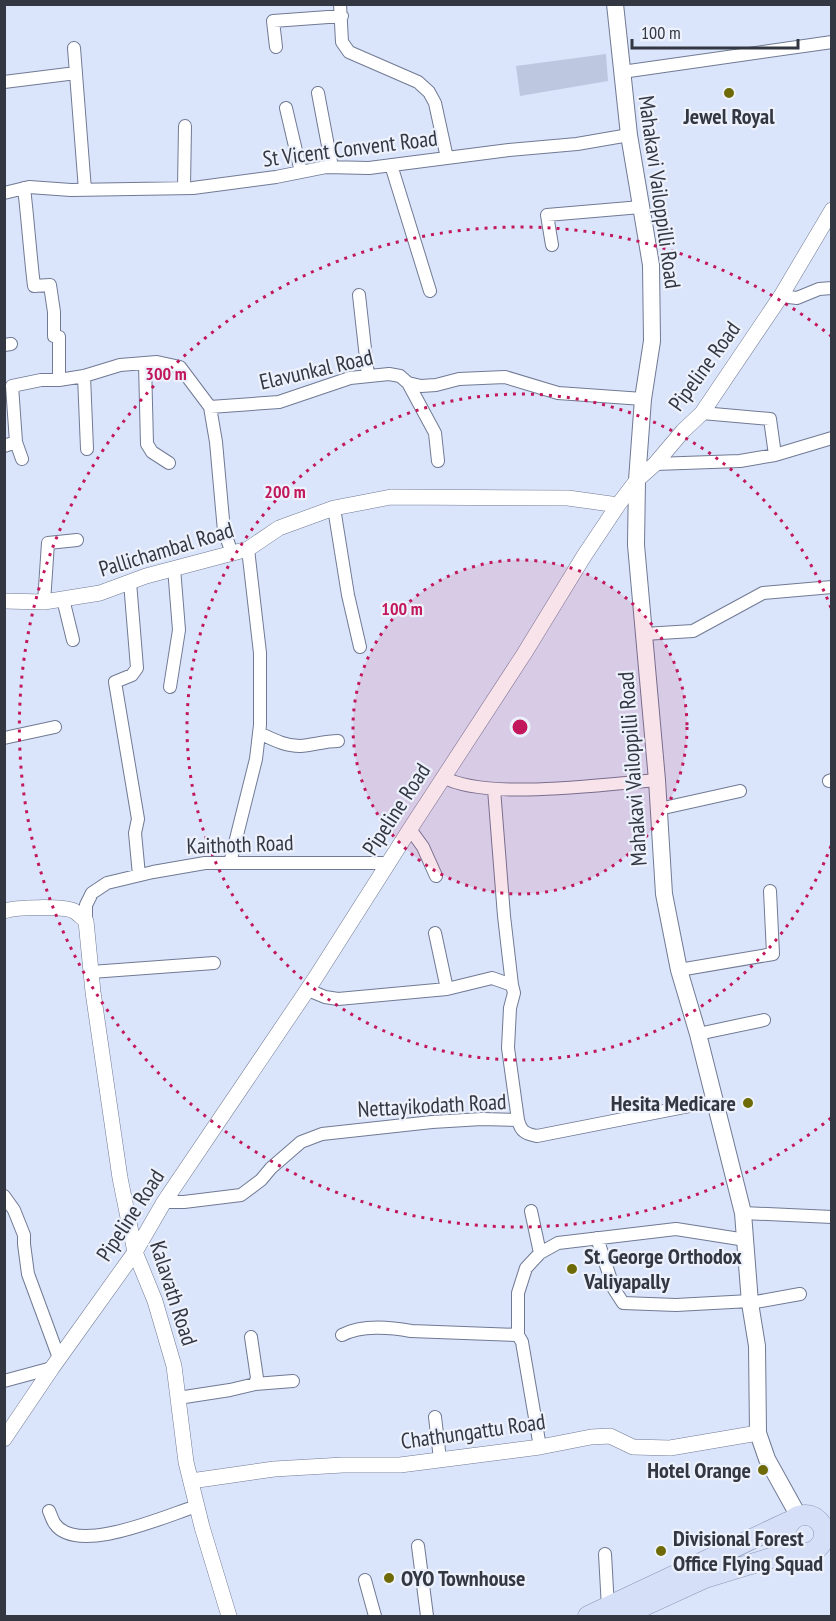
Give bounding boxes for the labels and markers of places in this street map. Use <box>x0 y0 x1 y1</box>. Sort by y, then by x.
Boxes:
marker: Jewel Royal <box>722 86 736 100</box>
place label: Jewel Royal <box>683 102 775 130</box>
centre of rings <box>510 717 530 737</box>
place label: Hesita Medicare <box>611 1089 736 1117</box>
marker: Hesita Medicare <box>741 1096 755 1110</box>
place label: St. George Orthodox Valiyapally <box>583 1242 742 1295</box>
marker: St. George Orthodox Valiyapally <box>565 1262 579 1276</box>
place label: Hotel Orange <box>647 1456 751 1484</box>
marker: Hotel Orange <box>756 1463 770 1477</box>
place label: Divisional Forest Office Flying Squad <box>673 1524 823 1577</box>
marker: Divisional Forest Office Flying Squad <box>654 1544 668 1558</box>
place label: OYO Townhouse <box>401 1564 525 1592</box>
marker: OYO Townhouse <box>382 1571 396 1585</box>

